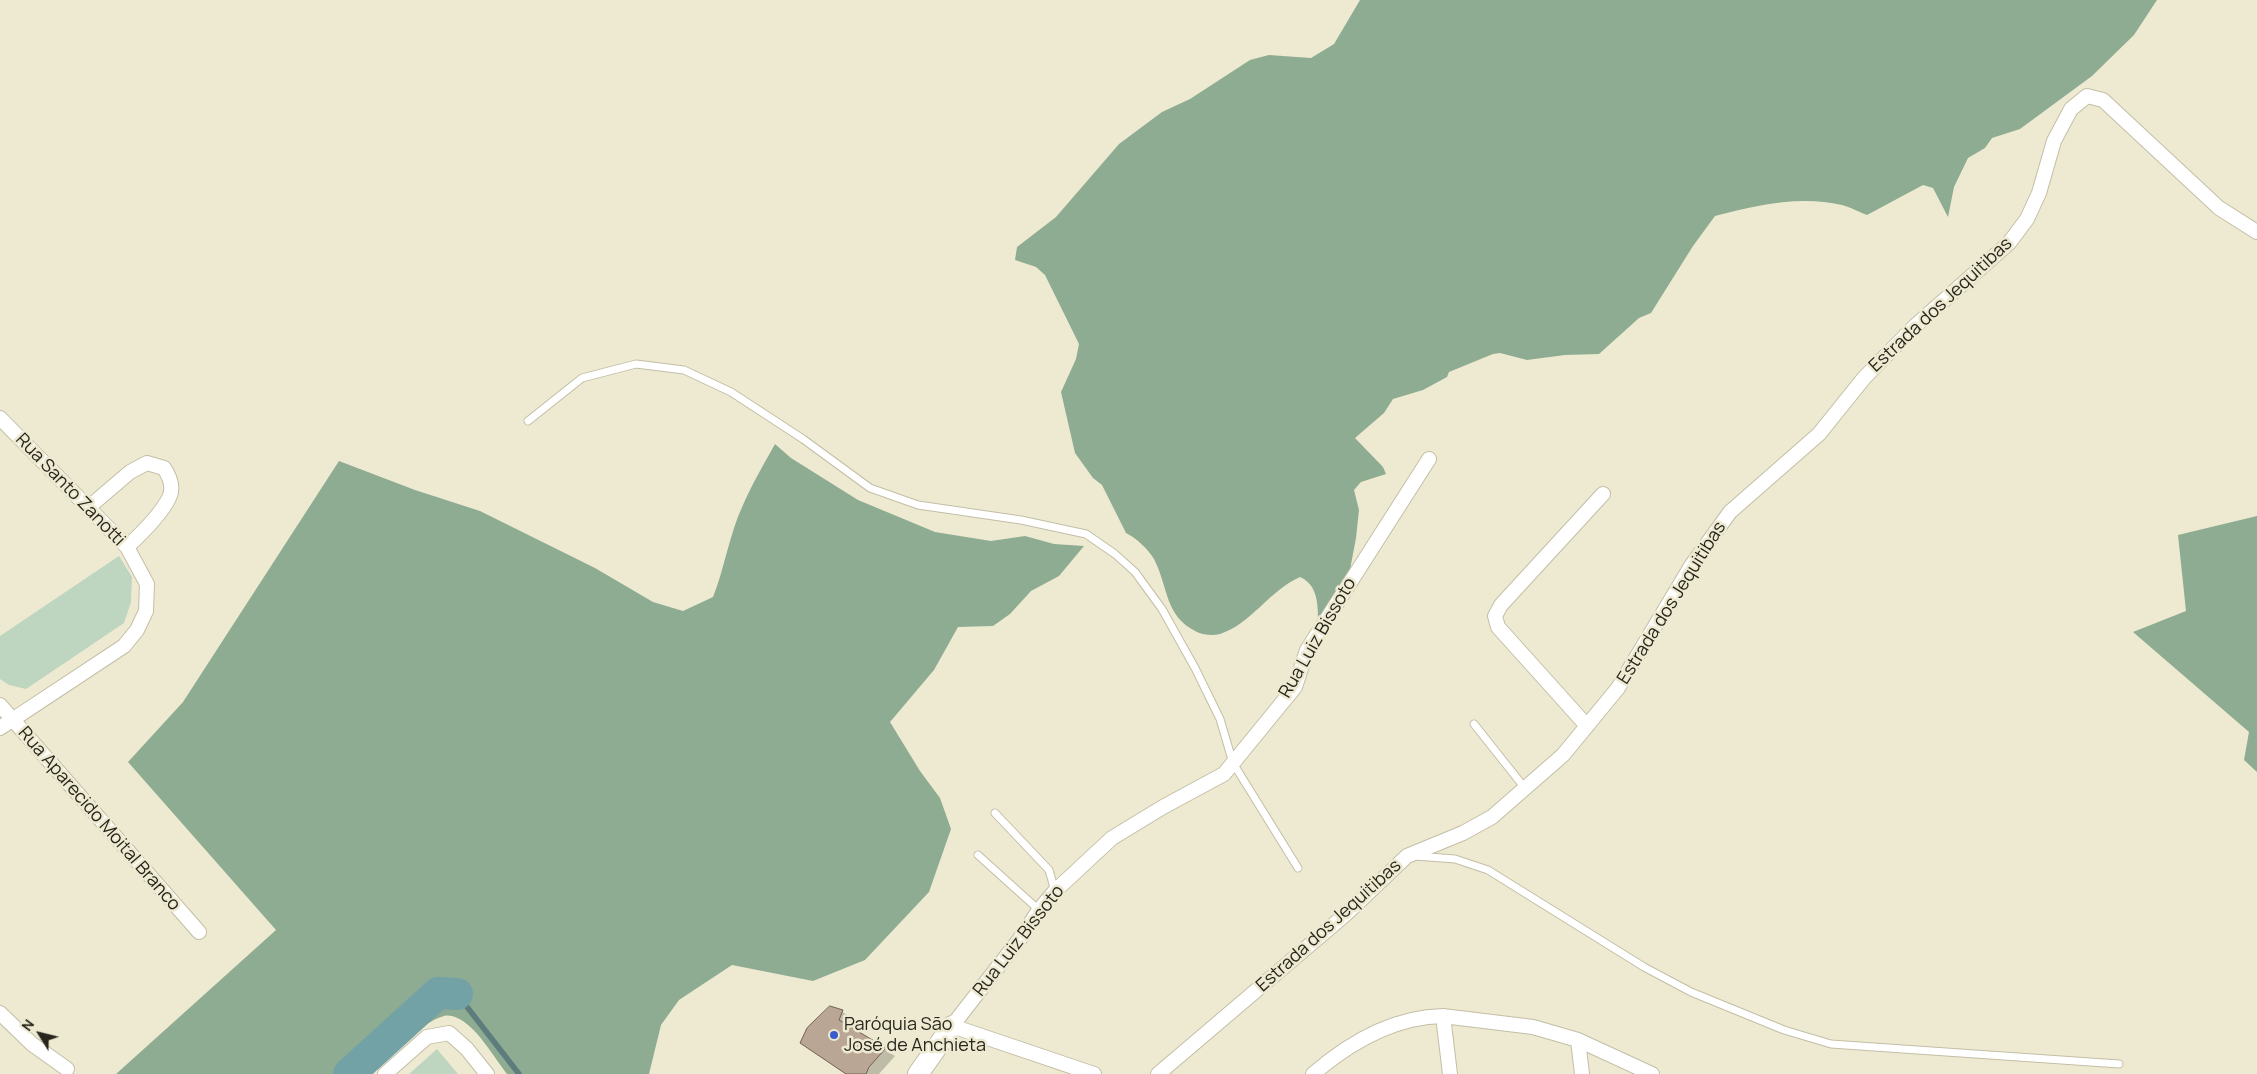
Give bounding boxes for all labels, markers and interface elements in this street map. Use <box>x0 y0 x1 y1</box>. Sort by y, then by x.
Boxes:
street label: Estrada dos Jequitibas <box>1865 233 2017 377</box>
street label: Rua Santo Zanotti <box>11 429 129 551</box>
street label: Estrada dos Jequitibas <box>1613 518 1731 688</box>
street label: Rua Luiz Bissoto <box>1275 574 1361 702</box>
street label: Rua Aparecido Moital Branco <box>13 723 185 915</box>
street label: Estrada dos Jequitibas <box>1252 855 1406 997</box>
street label: Rua Luiz Bissoto <box>969 881 1069 1001</box>
north arrow <box>15 1009 65 1059</box>
place label: Paróquia São José de Anchieta <box>844 1014 986 1056</box>
text: N <box>17 1015 38 1035</box>
marker: Paróquia São José de Anchieta <box>828 1029 840 1041</box>

